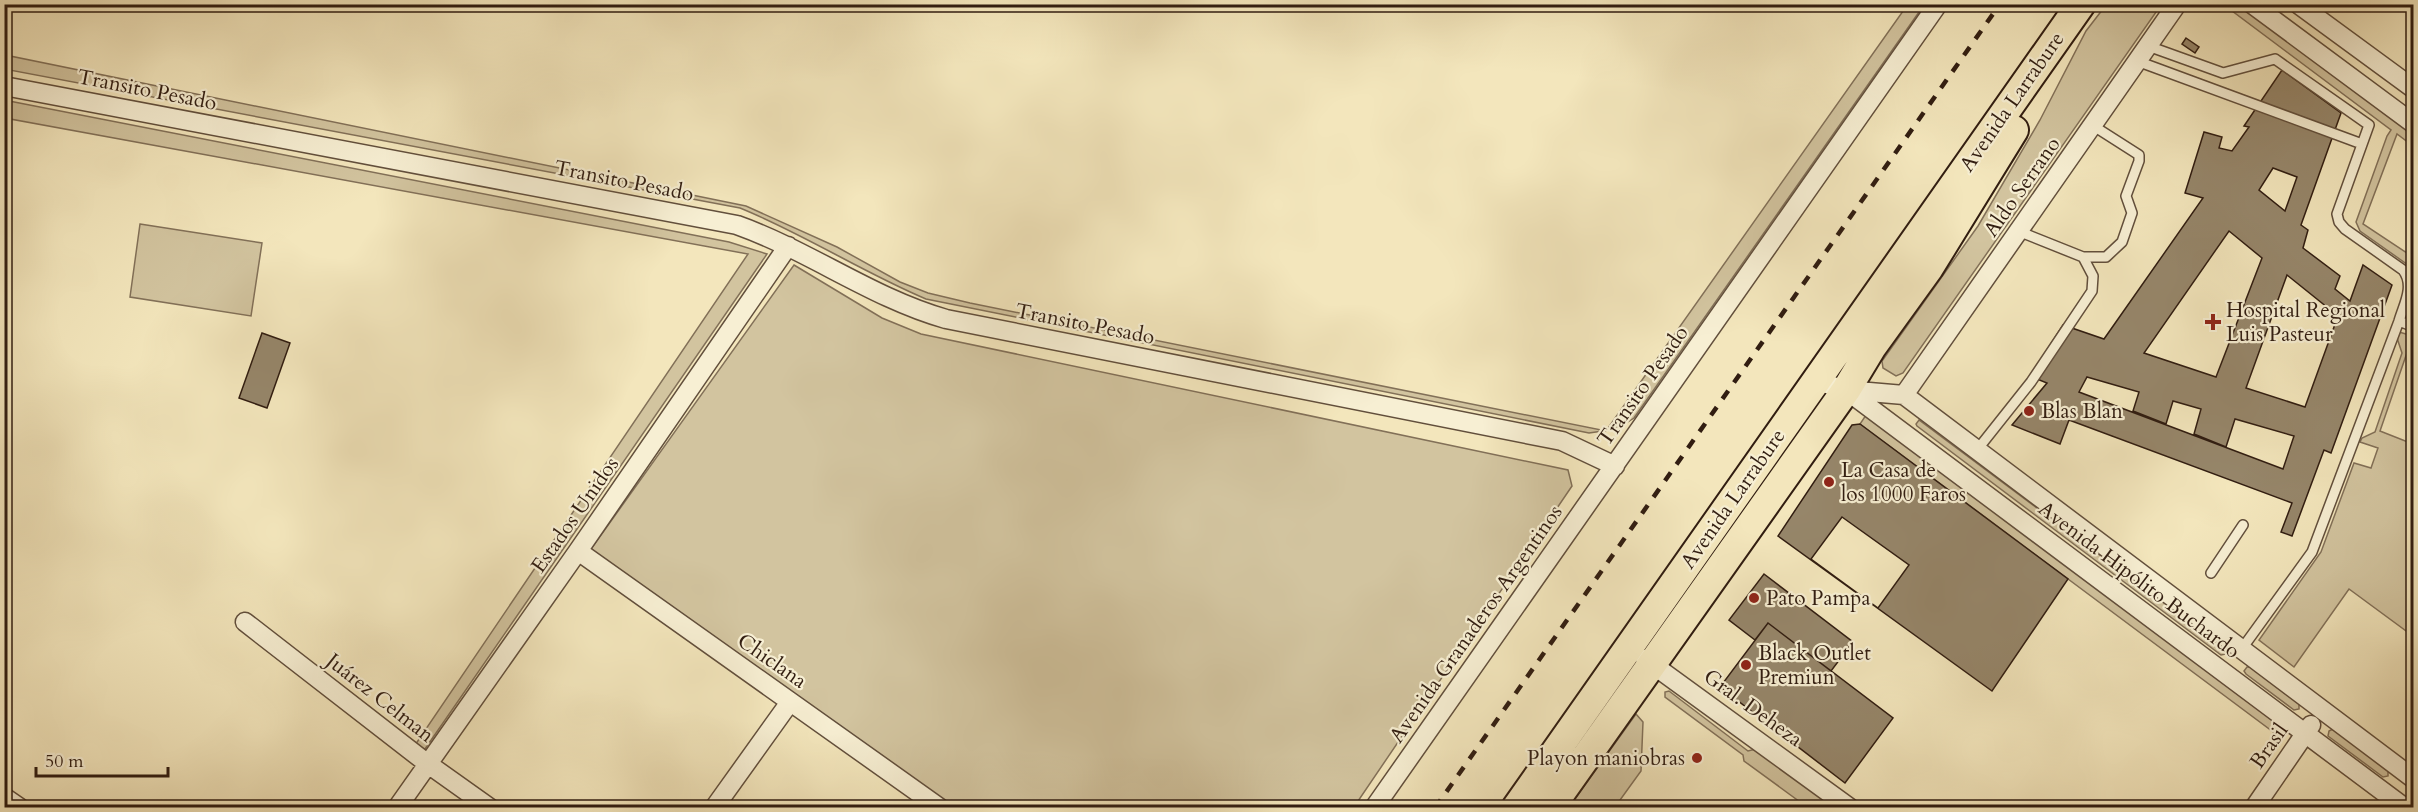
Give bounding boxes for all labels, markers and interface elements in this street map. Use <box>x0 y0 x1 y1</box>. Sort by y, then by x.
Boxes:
street label: Avenida Larrabure <box>1953 26 2071 178</box>
street label: Transito Pesado <box>75 62 219 118</box>
street label: Aldo Serrano <box>1977 131 2067 243</box>
street label: Transito Pesado <box>552 153 696 209</box>
street label: Transito Pesado <box>1013 296 1157 352</box>
place label: Hospital Regional Luis Pasteur <box>2226 296 2385 349</box>
marker: Hospital Regional Luis Pasteur <box>2204 313 2222 331</box>
street label: Transito Pesado <box>1591 320 1695 452</box>
place label: Blas Blan <box>2041 397 2123 426</box>
marker: Blas Blan <box>2022 404 2036 418</box>
street label: Avenida Larrabure <box>1674 423 1792 575</box>
street label: Estados Unidos <box>524 451 626 579</box>
place label: La Casa de los 1000 Faros <box>1841 456 1966 509</box>
marker: La Casa de los 1000 Faros <box>1822 475 1836 489</box>
street label: Avenida Hipólito Buchardo <box>2032 494 2246 666</box>
street label: Avenida Granaderos Argentinos <box>1383 499 1569 749</box>
place label: Pato Pampa <box>1766 584 1871 613</box>
marker: Pato Pampa <box>1747 591 1761 605</box>
street label: Chiclana <box>732 627 812 695</box>
place label: Black Outlet Premiun <box>1758 639 1871 692</box>
street label: Juárez Celman <box>318 645 440 749</box>
marker: Black Outlet Premiun <box>1739 658 1753 672</box>
street label: Gral. Deheza <box>1698 662 1808 754</box>
street label: Brasil <box>2243 717 2295 775</box>
scale bar <box>36 740 168 778</box>
place label: Playon maniobras <box>1527 744 1685 773</box>
text: 50 m <box>45 749 84 774</box>
marker: Playon maniobras <box>1690 751 1704 765</box>

